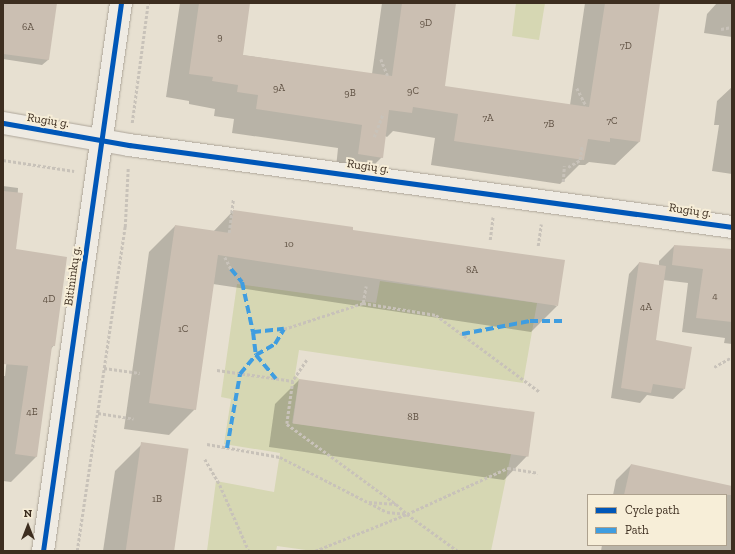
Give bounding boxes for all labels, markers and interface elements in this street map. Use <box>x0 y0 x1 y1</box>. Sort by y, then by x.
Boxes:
house number: 9D <box>420 18 432 30</box>
house number: 6A <box>22 22 34 34</box>
house number: 9 <box>217 32 223 44</box>
house number: 7D <box>620 41 632 53</box>
house number: 9A <box>273 83 285 95</box>
house number: 9C <box>407 86 419 98</box>
house number: 9B <box>344 88 356 100</box>
street label: Rugių g. <box>26 111 70 131</box>
house number: 7A <box>483 113 493 125</box>
house number: 7C <box>606 116 618 128</box>
house number: 7B <box>544 119 554 131</box>
street label: Rugių g. <box>346 157 390 177</box>
street label: Rugių g. <box>668 201 712 221</box>
house number: 10 <box>284 239 294 251</box>
street label: Bitininkų g. <box>62 245 84 307</box>
house number: 8A <box>466 265 478 277</box>
house number: 4 <box>712 291 718 303</box>
house number: 4D <box>43 294 55 306</box>
house number: 4A <box>640 302 652 314</box>
house number: 1C <box>178 324 188 336</box>
house number: 4E <box>26 407 38 419</box>
house number: 8B <box>407 412 419 424</box>
house number: 1B <box>152 494 162 506</box>
legend <box>587 494 727 546</box>
text: Cycle path <box>625 503 679 517</box>
north arrow <box>8 506 48 546</box>
text: N <box>24 507 32 520</box>
text: Path <box>625 523 649 537</box>

